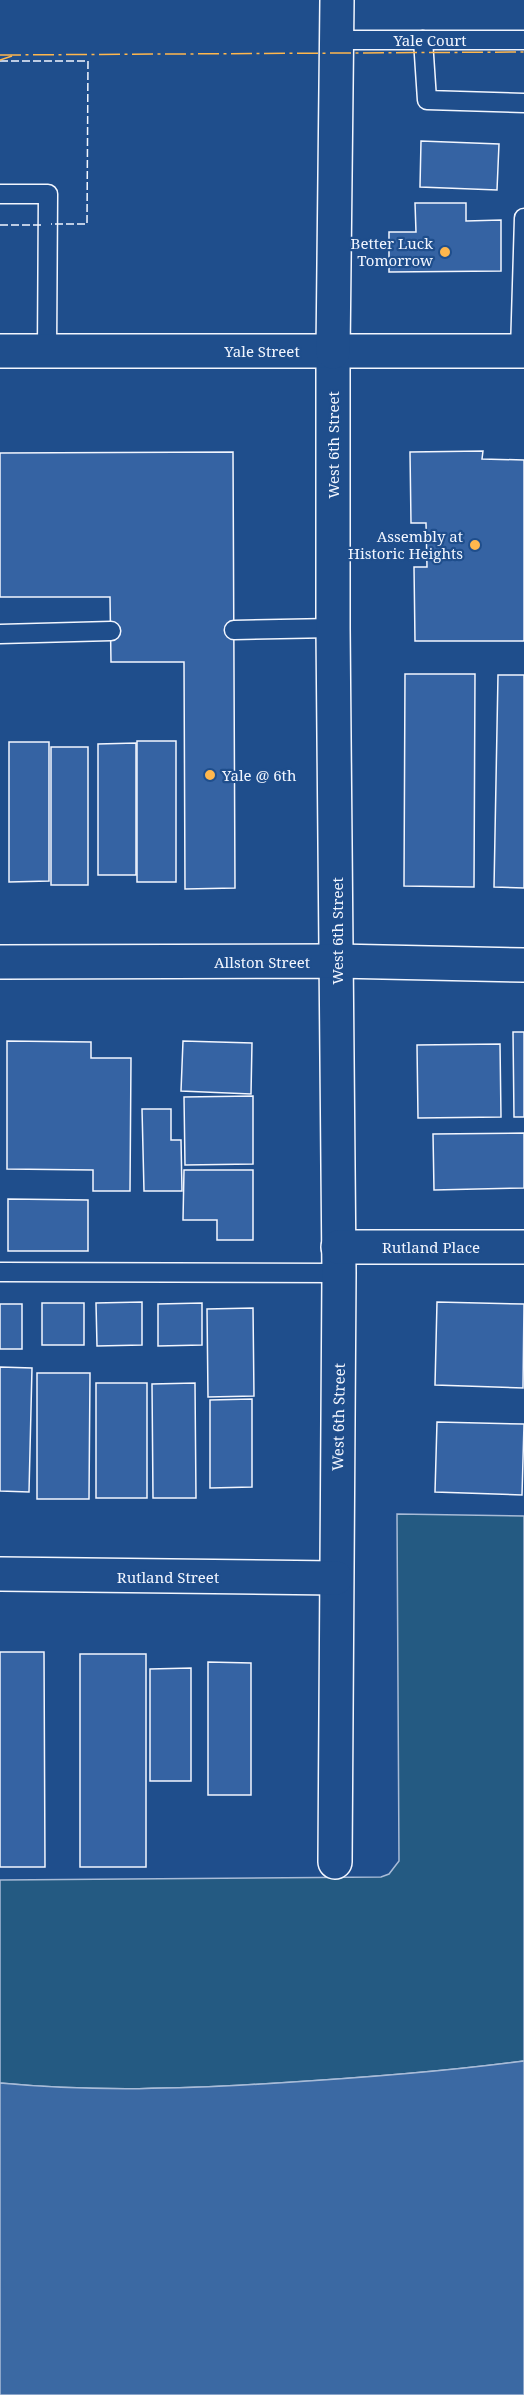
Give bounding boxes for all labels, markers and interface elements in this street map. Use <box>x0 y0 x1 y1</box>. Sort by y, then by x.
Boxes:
street label: Yale Court <box>392 30 467 50</box>
place label: Better Luck Tomorrow <box>351 233 433 270</box>
marker: Better Luck Tomorrow <box>438 245 452 259</box>
street label: Yale Street <box>223 341 300 361</box>
street label: West 6th Street <box>323 391 343 499</box>
place label: Assembly at Historic Heights <box>348 526 463 563</box>
marker: Assembly at Historic Heights <box>468 538 482 552</box>
place label: Yale @ 6th <box>221 765 297 785</box>
marker: Yale @ 6th <box>203 768 217 782</box>
street label: West 6th Street <box>327 877 347 985</box>
street label: Allston Street <box>214 952 310 972</box>
street label: Rutland Place <box>382 1237 480 1257</box>
street label: West 6th Street <box>327 1363 349 1471</box>
street label: Rutland Street <box>117 1567 219 1587</box>

